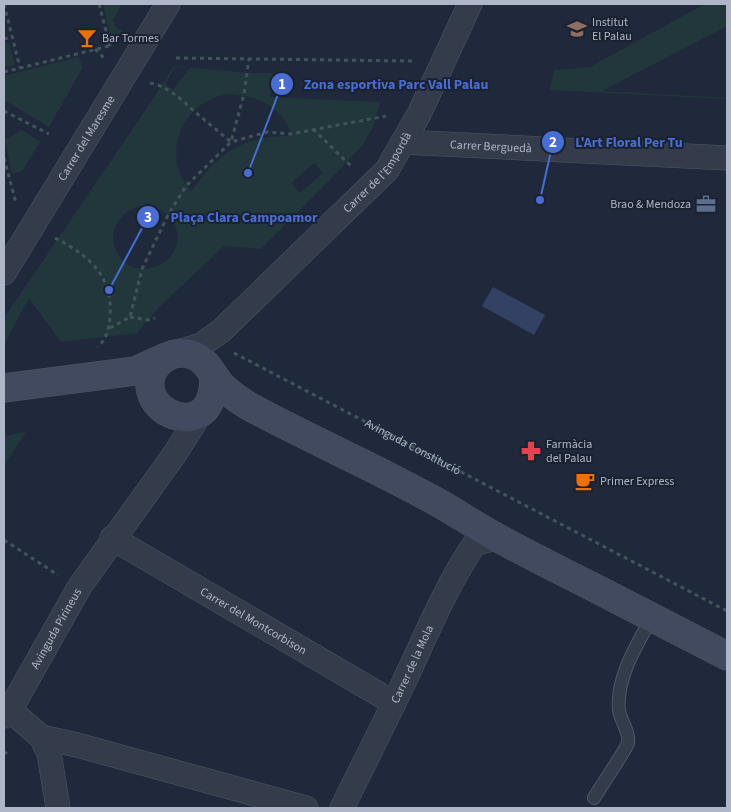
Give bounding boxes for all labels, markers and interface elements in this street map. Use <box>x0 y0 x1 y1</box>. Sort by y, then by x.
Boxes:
place label: Institut El Palau <box>592 14 632 45</box>
school or university icon: Institut El Palau <box>566 18 588 40</box>
bar icon: Bar Tormes <box>76 27 98 49</box>
place label: Bar Tormes <box>102 30 159 47</box>
callout: Zona esportiva Parc Vall Palau <box>269 69 499 98</box>
text: 1 <box>278 74 286 95</box>
text: Zona esportiva Parc Vall Palau <box>304 75 488 95</box>
street label: Carrer del Maresme <box>54 92 119 184</box>
callout: L'Art Floral Per Tu <box>540 127 693 156</box>
street label: Carrer de l'Empordà <box>339 129 416 217</box>
text: 2 <box>549 132 557 153</box>
text: L'Art Floral Per Tu <box>575 133 683 153</box>
street label: Carrer Berguedà <box>450 136 532 157</box>
office icon: Brao & Mendoza <box>695 193 717 215</box>
place label: Brao & Mendoza <box>610 196 691 213</box>
callout: Plaça Clara Campoamor <box>136 203 328 232</box>
text: 3 <box>144 207 152 228</box>
text: Plaça Clara Campoamor <box>170 208 318 228</box>
street label: Avinguda Constitució <box>362 414 464 479</box>
place label: Farmàcia del Palau <box>546 436 592 467</box>
pharmacy icon: Farmàcia del Palau <box>520 440 542 462</box>
cafe icon: Primer Express <box>574 470 596 492</box>
place label: Primer Express <box>600 473 674 490</box>
street label: Carrer del Montcorbison <box>197 583 310 659</box>
street label: Avinguda Pirineus <box>26 585 86 672</box>
street label: Carrer de la Mola <box>387 622 438 706</box>

